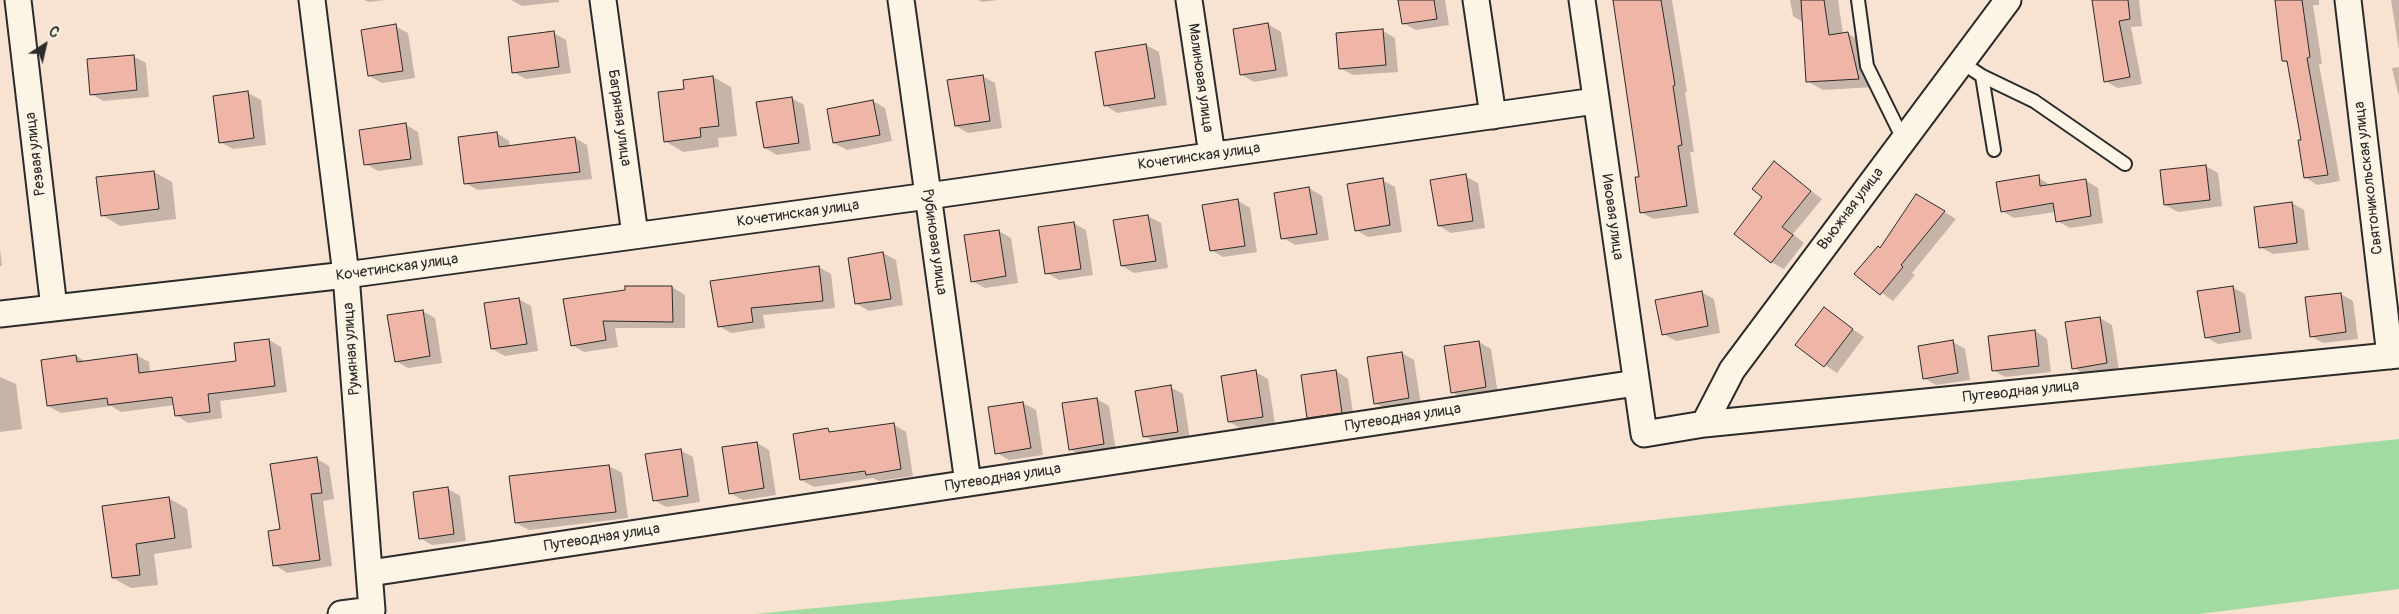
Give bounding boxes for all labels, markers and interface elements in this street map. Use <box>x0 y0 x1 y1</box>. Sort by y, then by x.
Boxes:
north arrow <box>20 20 70 70</box>
street label: Малиновая улица <box>1183 22 1217 134</box>
text: С <box>45 23 62 42</box>
street label: Багряная улица <box>603 69 635 167</box>
street label: Святоникольская улица <box>2351 100 2387 256</box>
street label: Резвая улица <box>22 111 50 197</box>
street label: Кочетинская улица <box>1137 140 1261 174</box>
street label: Вьюжная улица <box>1814 164 1888 254</box>
street label: Ивовая улица <box>1597 173 1627 261</box>
street label: Рубиновая улица <box>918 188 950 296</box>
street label: Кочетинская улица <box>736 197 860 231</box>
street label: Кочетинская улица <box>335 251 459 285</box>
street label: Румяная улица <box>340 302 364 396</box>
street label: Путеводная улица <box>1962 377 2080 407</box>
street label: Путеводная улица <box>1344 400 1462 436</box>
street label: Путеводная улица <box>944 460 1062 496</box>
street label: Путеводная улица <box>543 520 661 556</box>

